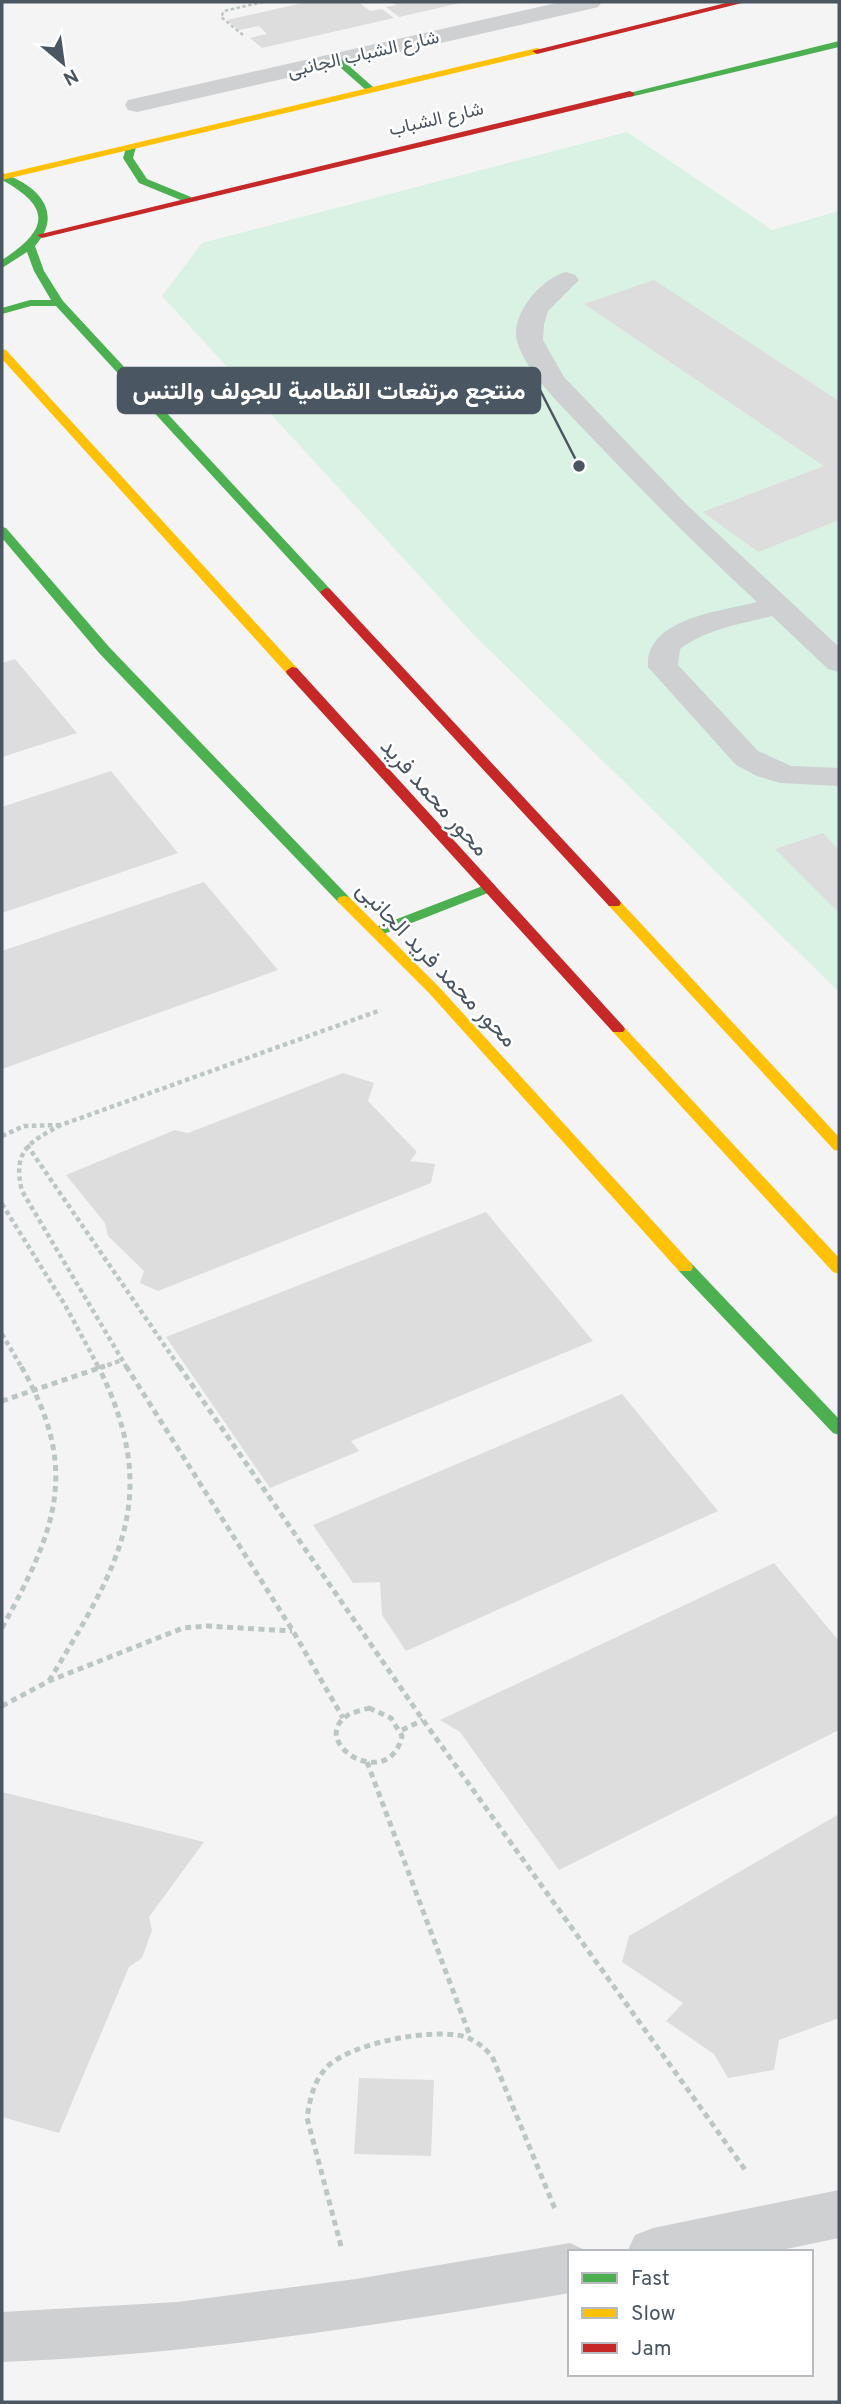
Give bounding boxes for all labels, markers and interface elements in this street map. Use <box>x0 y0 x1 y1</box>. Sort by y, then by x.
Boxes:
street label: شارع الشباب الجانبى <box>285 26 442 84</box>
north arrow <box>28 28 98 98</box>
text: N <box>58 62 82 90</box>
street label: شارع الشباب <box>387 97 486 143</box>
callout: منتجع مرتفعات القطامية للجولف والتنس <box>118 368 540 413</box>
text: منتجع مرتفعات القطامية للجولف والتنس <box>132 378 526 408</box>
street label: محور محمد فريد <box>373 734 494 864</box>
street label: محور محمد فريد الجانبى <box>348 877 522 1055</box>
legend <box>568 2250 813 2376</box>
text: Fast <box>631 2266 670 2293</box>
text: Slow <box>631 2301 676 2328</box>
text: Jam <box>631 2336 672 2363</box>

